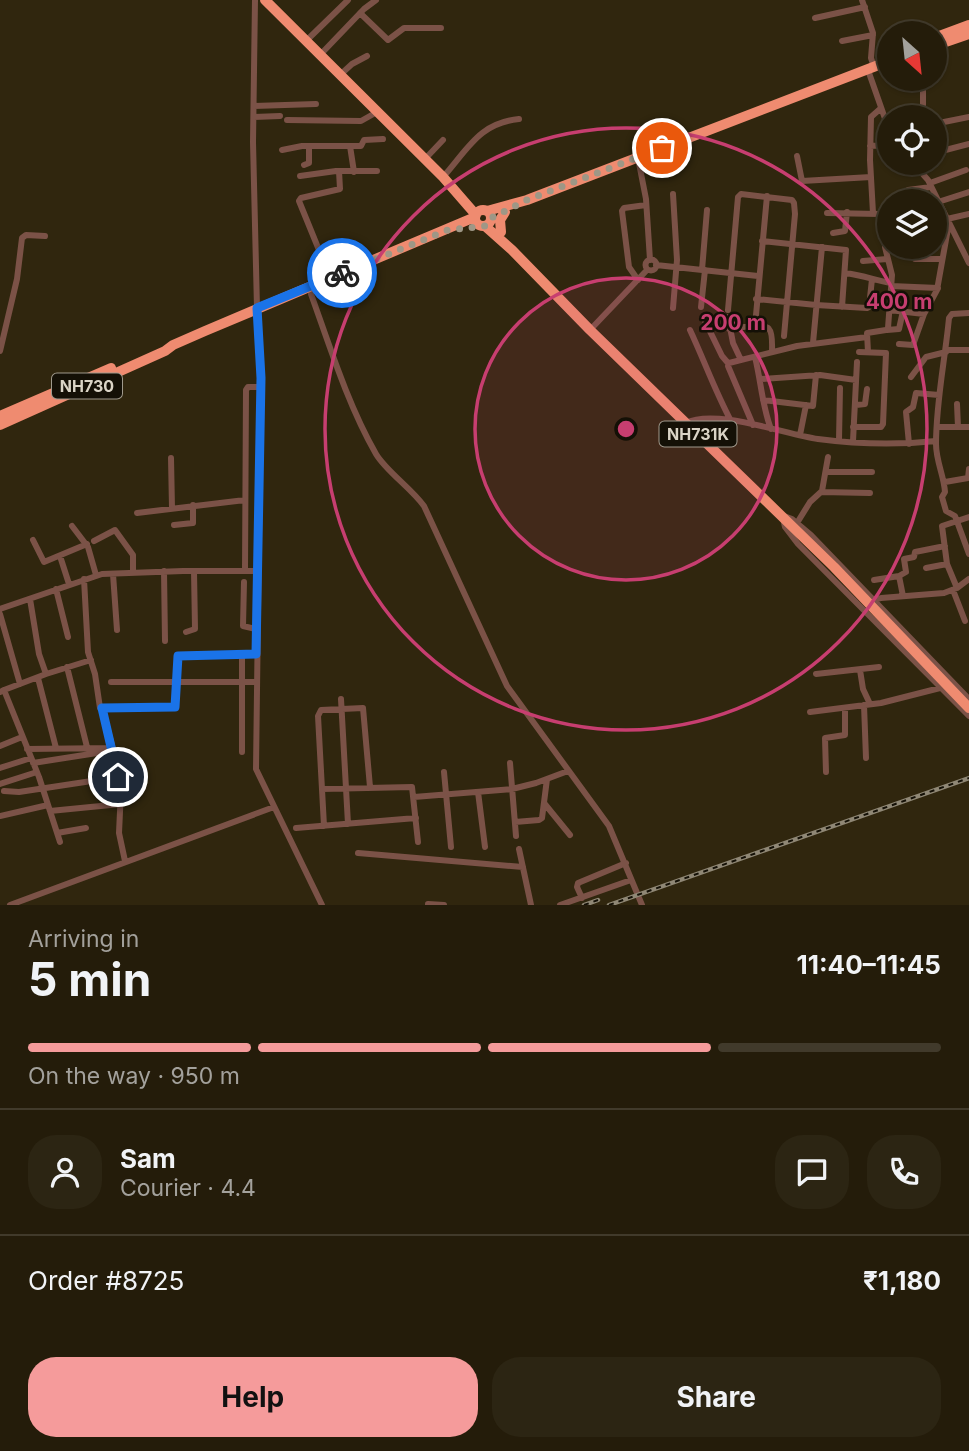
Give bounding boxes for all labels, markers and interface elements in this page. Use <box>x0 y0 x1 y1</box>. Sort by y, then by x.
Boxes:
north arrow <box>877 21 947 91</box>
map controls <box>877 21 947 259</box>
button: locate <box>877 105 947 175</box>
pin <box>632 118 692 178</box>
icon: bag <box>643 129 681 167</box>
button: layers <box>877 189 947 259</box>
courier <box>307 238 377 308</box>
icon: bike <box>323 254 361 292</box>
text: 400 m <box>866 289 932 314</box>
text: 200 m <box>700 310 766 335</box>
road number: NH730 <box>52 374 122 398</box>
centre of rings <box>614 417 638 441</box>
road number: NH731K <box>660 422 736 446</box>
pin <box>88 747 148 807</box>
icon: home <box>99 758 137 796</box>
text: Arriving in <box>28 925 139 953</box>
text: 11:40–11:45 <box>796 949 941 980</box>
text: 5 min <box>28 951 151 1007</box>
text: On the way · 950 m <box>28 1062 240 1090</box>
button: person <box>28 1135 102 1209</box>
button: chat <box>775 1135 849 1209</box>
button: phone <box>867 1135 941 1209</box>
text: Sam <box>120 1143 176 1174</box>
text: Courier · 4.4 <box>120 1174 256 1202</box>
text: Order #8725 <box>28 1265 184 1296</box>
text: ₹1,180 <box>863 1265 941 1296</box>
button: Help <box>28 1357 478 1437</box>
button: Share <box>492 1357 941 1437</box>

